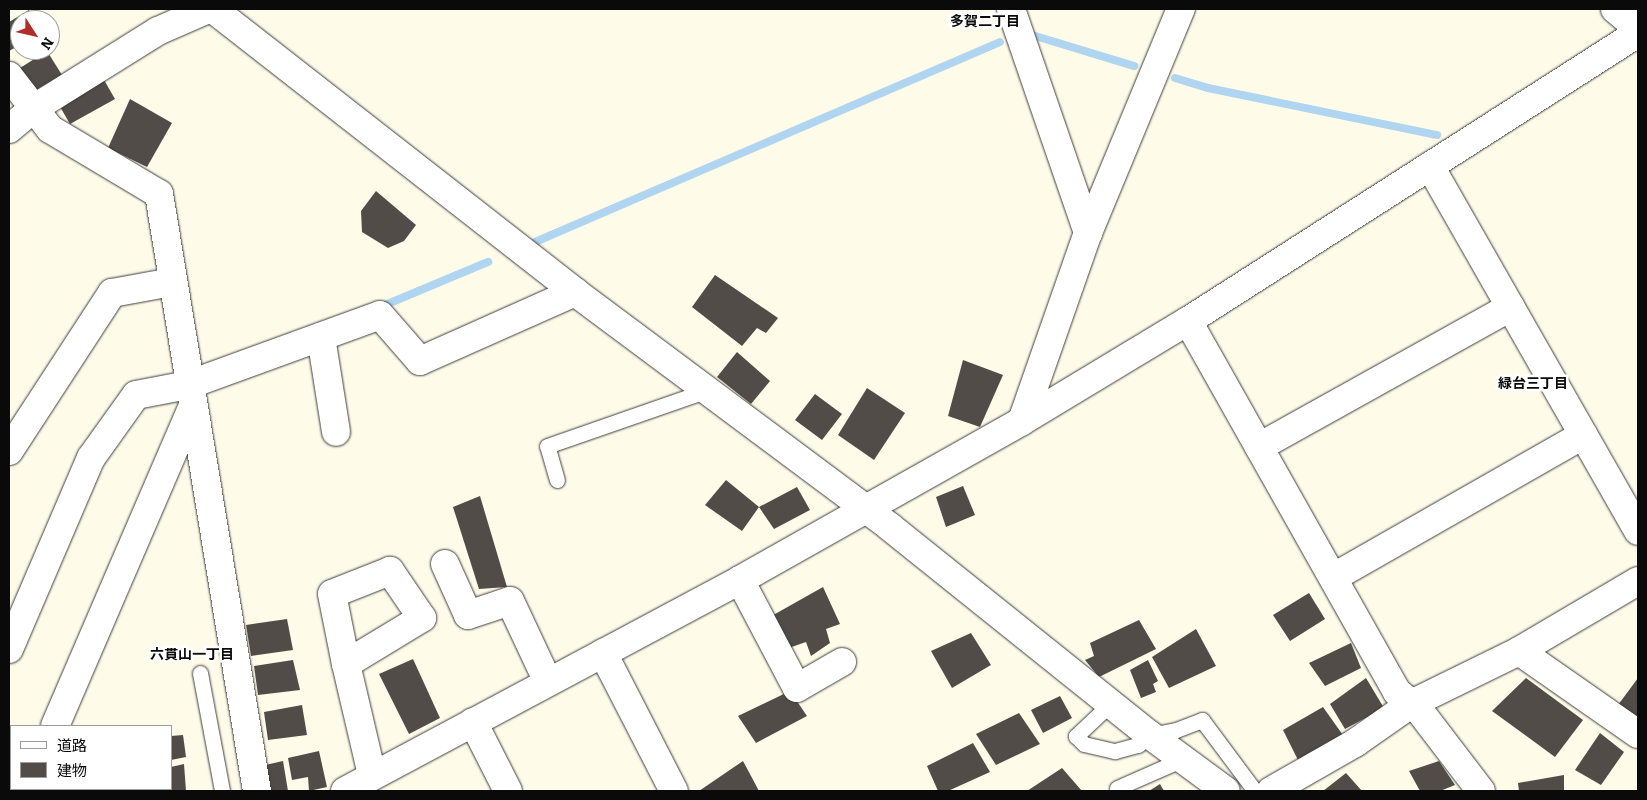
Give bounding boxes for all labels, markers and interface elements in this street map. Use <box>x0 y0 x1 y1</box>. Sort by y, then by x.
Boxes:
north arrow <box>10 10 60 60</box>
district label: 多賀二丁目 <box>950 14 1020 30</box>
text: N <box>37 34 57 53</box>
district label: 緑台三丁目 <box>1498 376 1568 392</box>
district label: 六貫山一丁目 <box>150 647 234 663</box>
legend <box>10 725 172 790</box>
text: 道路 <box>57 737 87 755</box>
text: 建物 <box>57 762 87 780</box>

